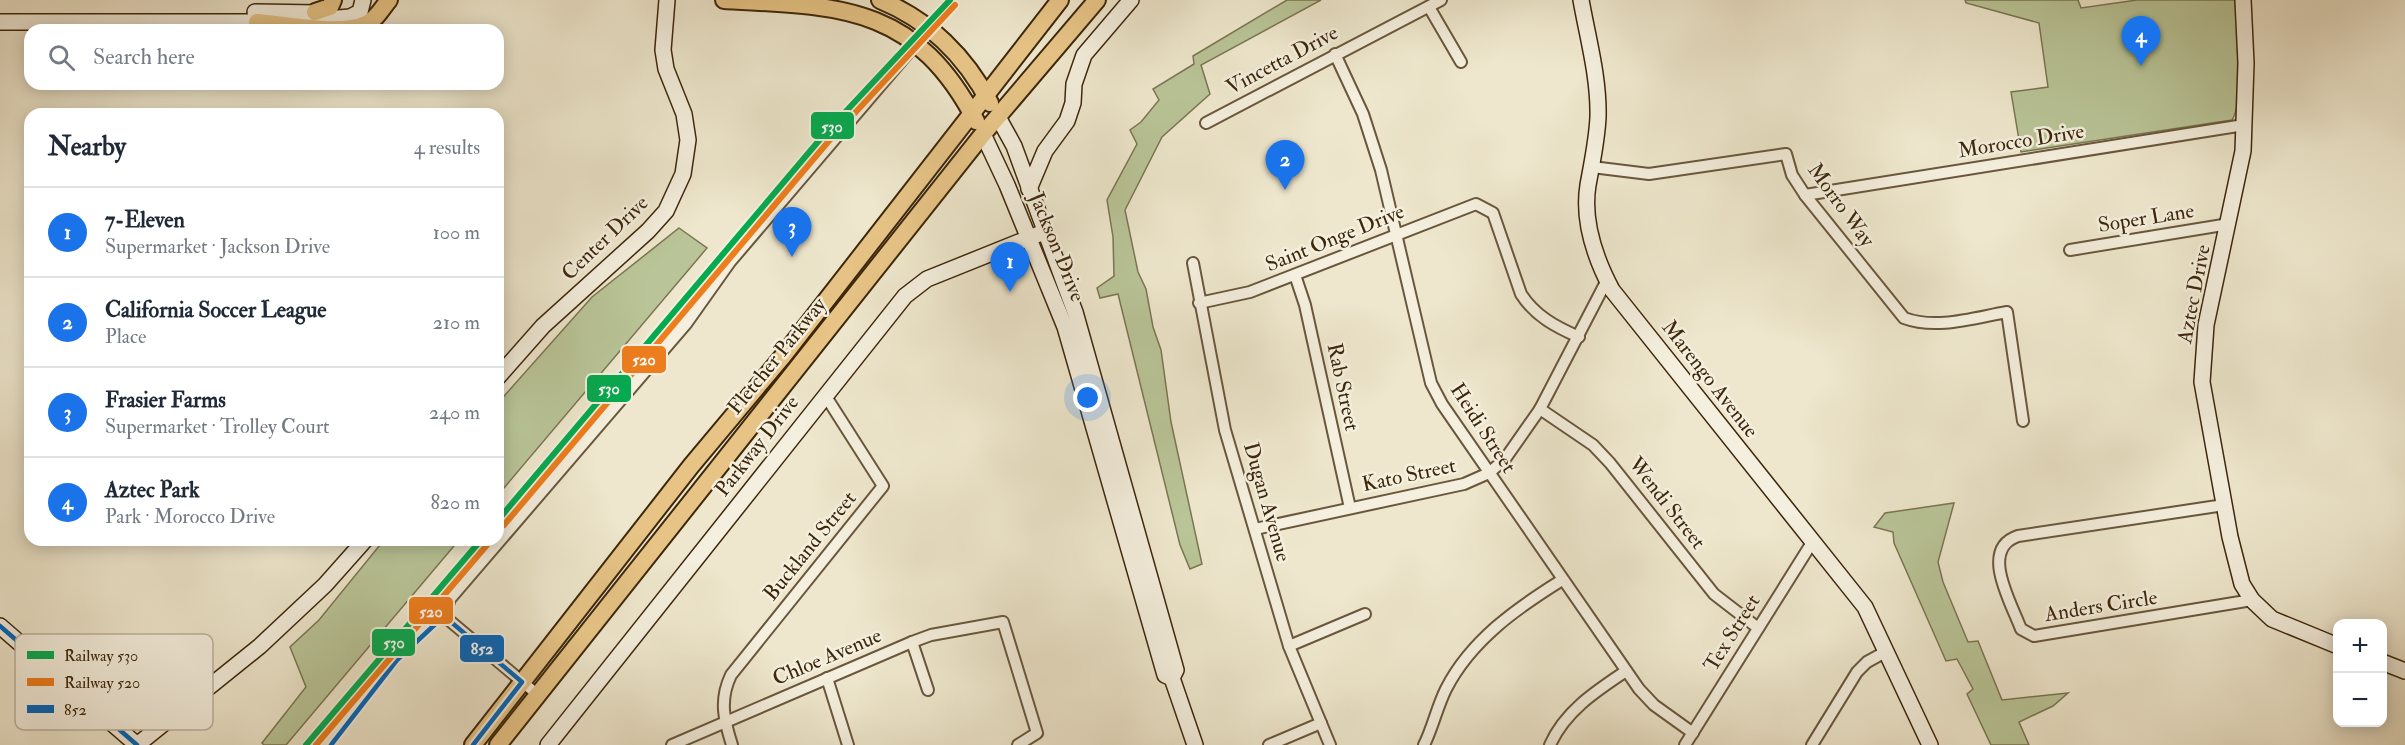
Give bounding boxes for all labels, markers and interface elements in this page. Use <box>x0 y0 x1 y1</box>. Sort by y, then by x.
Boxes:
pin: 4 <box>2122 16 2160 66</box>
street label: Vincetta Drive <box>1221 19 1343 101</box>
search box <box>24 24 504 90</box>
icon: search <box>45 41 78 74</box>
text: Search here <box>93 43 195 71</box>
line badge: 530 <box>810 111 855 140</box>
text: 530 <box>821 117 843 137</box>
street label: Morocco Drive <box>1956 118 2086 164</box>
text: Nearby <box>48 131 126 163</box>
text: 4 results <box>414 135 480 160</box>
pin: 2 <box>1266 140 1304 190</box>
street label: Morro Way <box>1801 158 1881 253</box>
street label: Jackson Drive <box>1022 187 1091 306</box>
street label: Center Drive <box>556 190 654 286</box>
street label: Soper Lane <box>2096 197 2196 239</box>
street label: Saint Onge Drive <box>1262 198 1409 278</box>
text: 7-Eleven <box>105 206 185 234</box>
pin: 3 <box>772 208 812 257</box>
text: 1 <box>64 220 71 245</box>
text: 100 m <box>433 220 480 245</box>
text: Supermarket · Jackson Drive <box>105 234 330 259</box>
pin: 1 <box>990 242 1030 292</box>
street label: Aztec Drive <box>2171 242 2217 347</box>
street label: Fletcher Parkway <box>721 291 833 420</box>
text: California Soccer League <box>105 296 327 324</box>
text: 2 <box>62 310 73 335</box>
text: 210 m <box>433 310 480 335</box>
street label: Marengo Avenue <box>1656 315 1764 443</box>
text: Place <box>105 324 146 349</box>
street label: Rab Street <box>1321 341 1365 434</box>
line badge: 520 <box>621 345 667 374</box>
text: 520 <box>632 350 656 370</box>
line badge: 530 <box>586 374 632 403</box>
street label: Heidi Street <box>1444 378 1522 478</box>
text: 530 <box>598 379 620 399</box>
your location <box>1073 383 1102 412</box>
text: Frasier Farms <box>105 386 226 414</box>
street label: Parkway Drive <box>709 390 805 502</box>
text: 3 <box>64 400 71 425</box>
text: 240 m <box>429 400 480 425</box>
text: Supermarket · Trolley Court <box>105 414 330 439</box>
street label: Dugan Avenue <box>1237 439 1297 565</box>
street label: Wendi Street <box>1622 451 1712 555</box>
street label: Kato Street <box>1360 452 1459 498</box>
text: Aztec Park <box>105 476 200 504</box>
street label: Buckland Street <box>758 486 863 606</box>
text: 4 <box>62 490 73 515</box>
text: 820 m <box>430 490 480 515</box>
text: Park · Morocco Drive <box>105 504 275 529</box>
street label: Anders Circle <box>2042 584 2160 628</box>
street label: Tex Street <box>1698 589 1766 677</box>
line badge: 520 <box>408 596 454 625</box>
text: 520 <box>419 602 443 622</box>
map controls <box>2333 619 2387 727</box>
button: + <box>2333 619 2387 673</box>
street label: Chloe Avenue <box>768 622 886 692</box>
line badge: 530 <box>371 628 416 657</box>
text: 530 <box>383 633 405 653</box>
legend <box>15 634 213 730</box>
line badge: 852 <box>459 634 505 663</box>
text: 852 <box>471 639 493 659</box>
text: Railway 530 <box>64 646 138 666</box>
text: Railway 520 <box>64 673 140 693</box>
button: − <box>2333 673 2387 727</box>
text: 852 <box>64 700 87 720</box>

